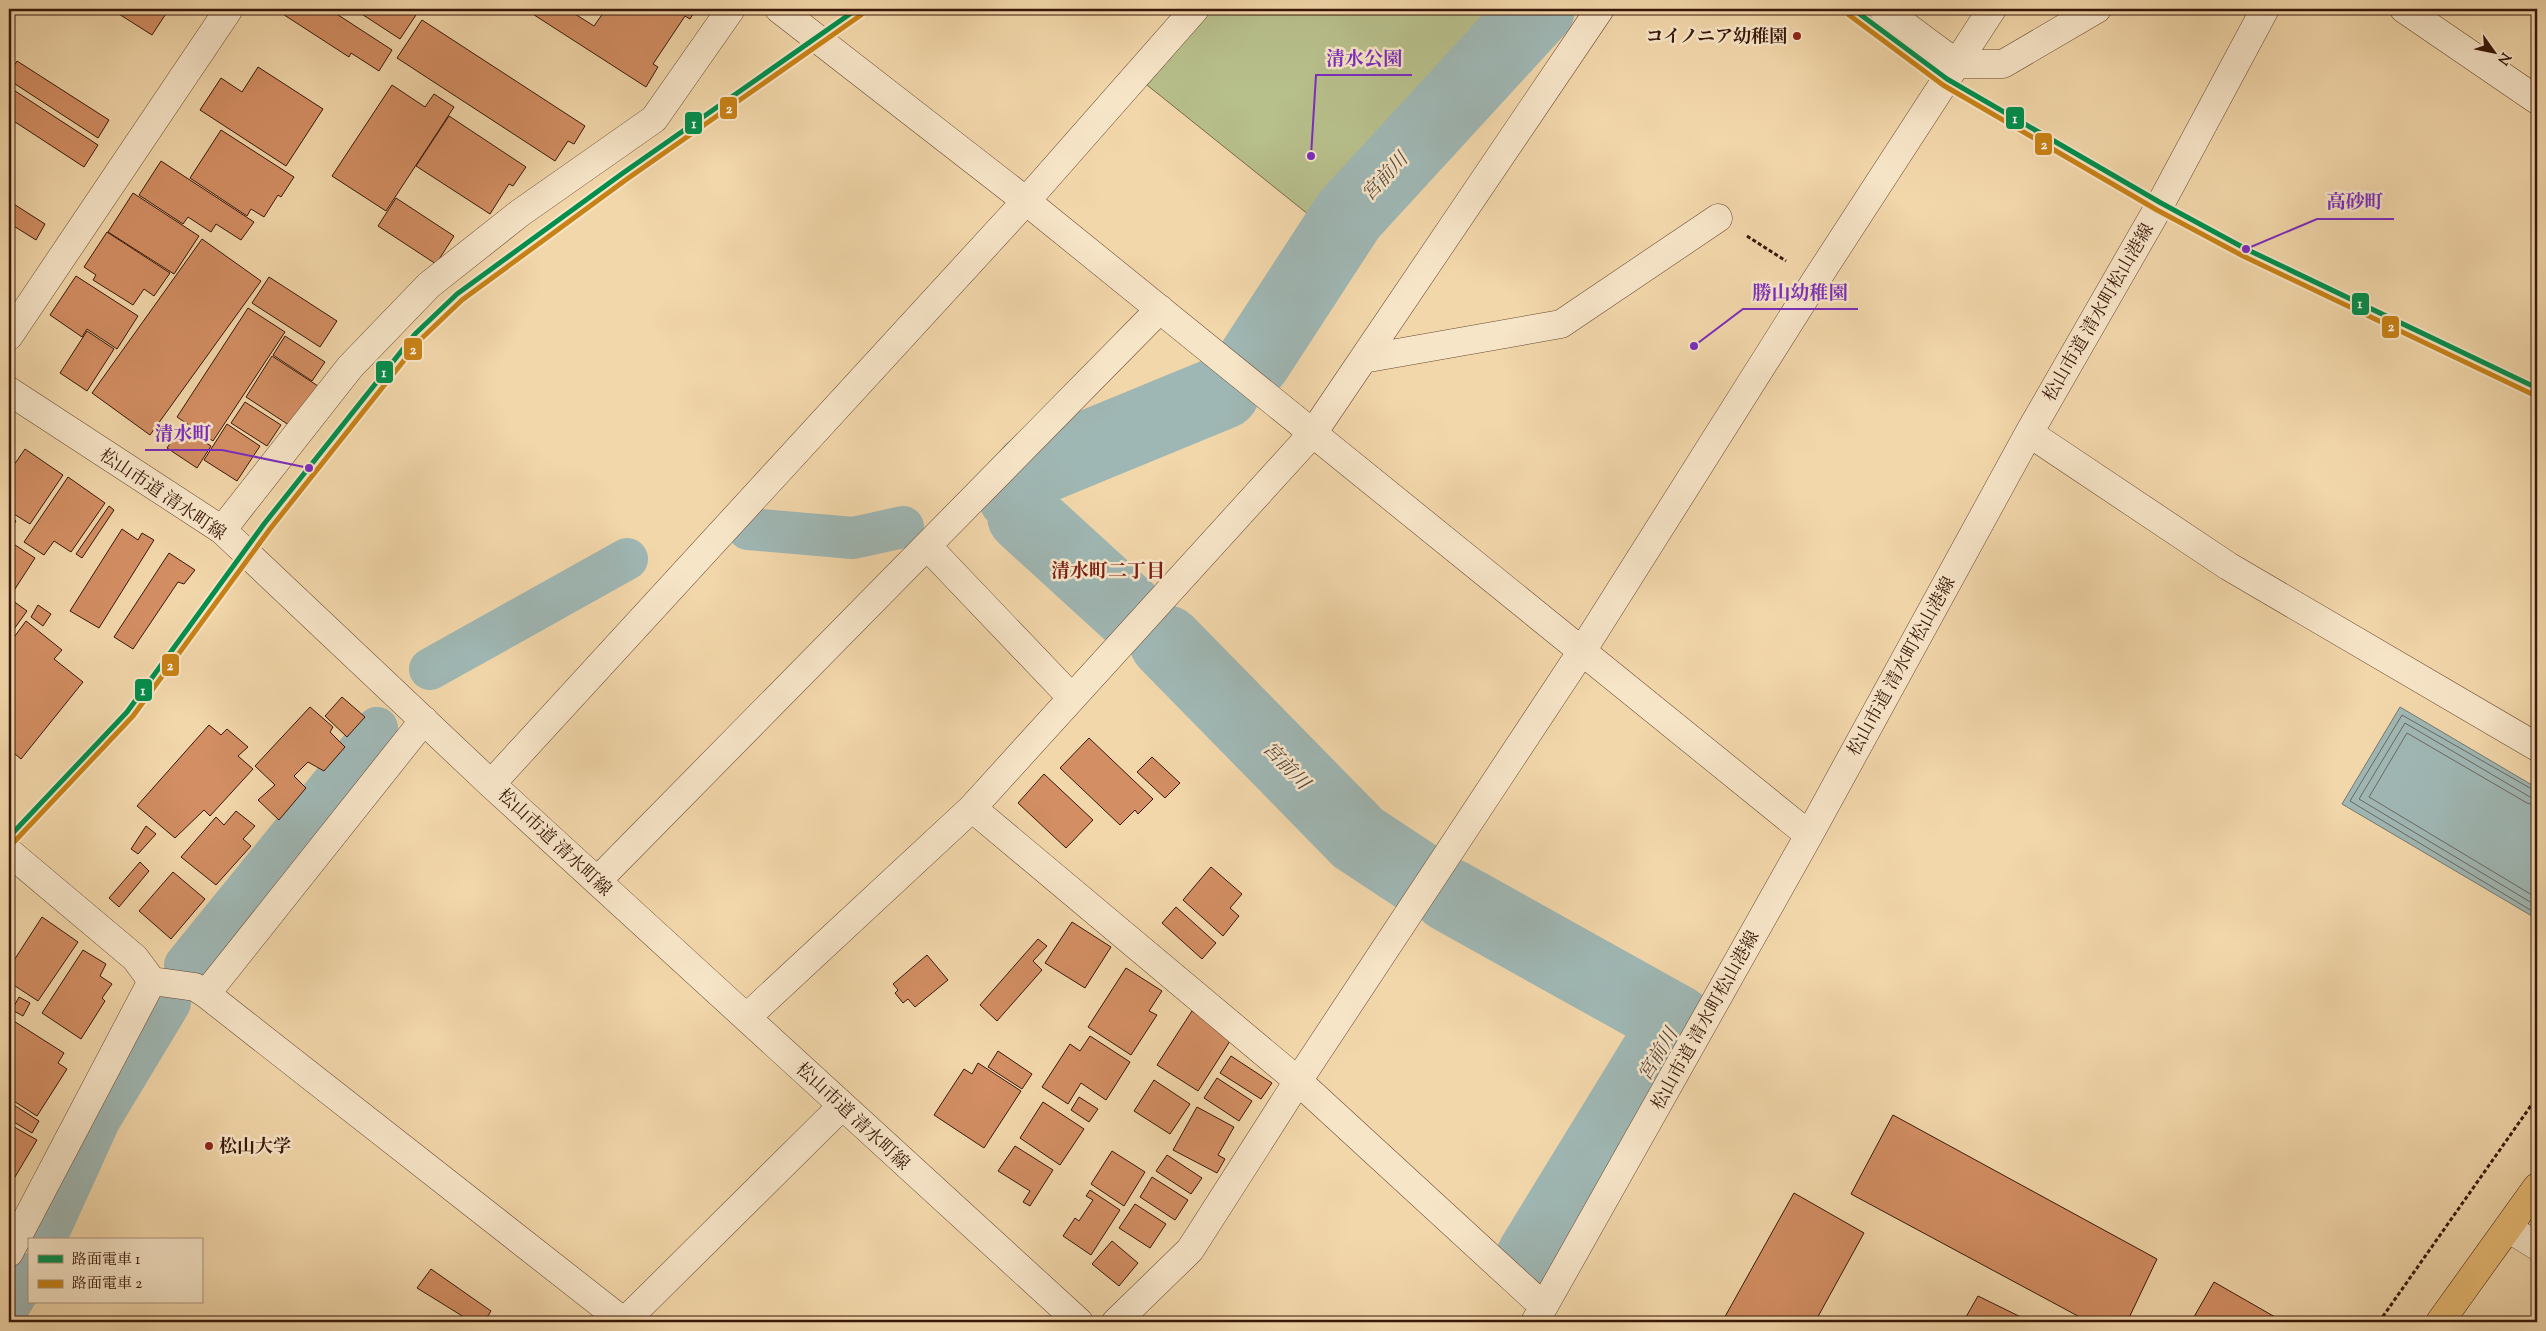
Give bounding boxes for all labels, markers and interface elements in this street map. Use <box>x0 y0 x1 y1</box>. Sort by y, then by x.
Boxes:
place label: コイノニア幼稚園 <box>1646 25 1787 51</box>
north arrow <box>2468 28 2518 78</box>
marker: コイノニア幼稚園 <box>1791 30 1803 42</box>
callout: 清水公園 <box>1316 41 1412 75</box>
text: 清水公園 <box>1326 47 1402 74</box>
text: N <box>2492 48 2515 68</box>
line badge: 2 <box>719 96 738 120</box>
text: 2 <box>726 100 733 120</box>
line badge: 1 <box>2005 106 2025 130</box>
text: 1 <box>2013 110 2018 130</box>
line badge: 1 <box>684 111 703 135</box>
text: 1 <box>692 115 697 135</box>
line badge: 2 <box>2034 132 2053 156</box>
text: 2 <box>2041 136 2048 156</box>
water label: 宮前川 <box>1357 146 1416 208</box>
callout: 高砂町 <box>2317 185 2394 219</box>
text: 高砂町 <box>2326 190 2384 217</box>
street label: 松山市道 清水町松山港線 <box>2038 219 2161 407</box>
callout: 勝山幼稚園 <box>1743 275 1858 309</box>
text: 勝山幼稚園 <box>1752 281 1848 308</box>
line badge: 1 <box>2351 292 2370 316</box>
text: 1 <box>2358 295 2363 315</box>
line badge: 2 <box>2381 315 2400 339</box>
text: 2 <box>2388 318 2395 338</box>
line badge: 2 <box>403 337 423 361</box>
text: 2 <box>410 341 417 361</box>
line badge: 1 <box>375 360 394 384</box>
text: 1 <box>382 364 387 384</box>
callout: 清水町 <box>145 416 222 450</box>
text: 清水町 <box>154 422 212 449</box>
street label: 松山市道 清水町線 <box>93 444 230 548</box>
district label: 清水町二丁目 <box>1051 559 1165 586</box>
street label: 松山市道 清水町松山港線 <box>1842 572 1963 762</box>
line badge: 2 <box>161 653 180 677</box>
text: 2 <box>167 657 174 677</box>
line badge: 1 <box>134 678 153 702</box>
text: 1 <box>141 682 146 702</box>
water label: 宮前川 <box>1256 737 1316 798</box>
street label: 松山市道 清水町線 <box>491 784 617 903</box>
street label: 松山市道 清水町松山港線 <box>1646 926 1767 1116</box>
water label: 宮前川 <box>1633 1022 1686 1087</box>
street label: 松山市道 清水町線 <box>789 1058 915 1177</box>
place label: 松山大学 <box>219 1135 291 1161</box>
marker: 松山大学 <box>203 1140 215 1152</box>
legend <box>28 1238 202 1304</box>
text: 路面電車 1 <box>72 1250 140 1271</box>
text: 路面電車 2 <box>72 1274 142 1295</box>

